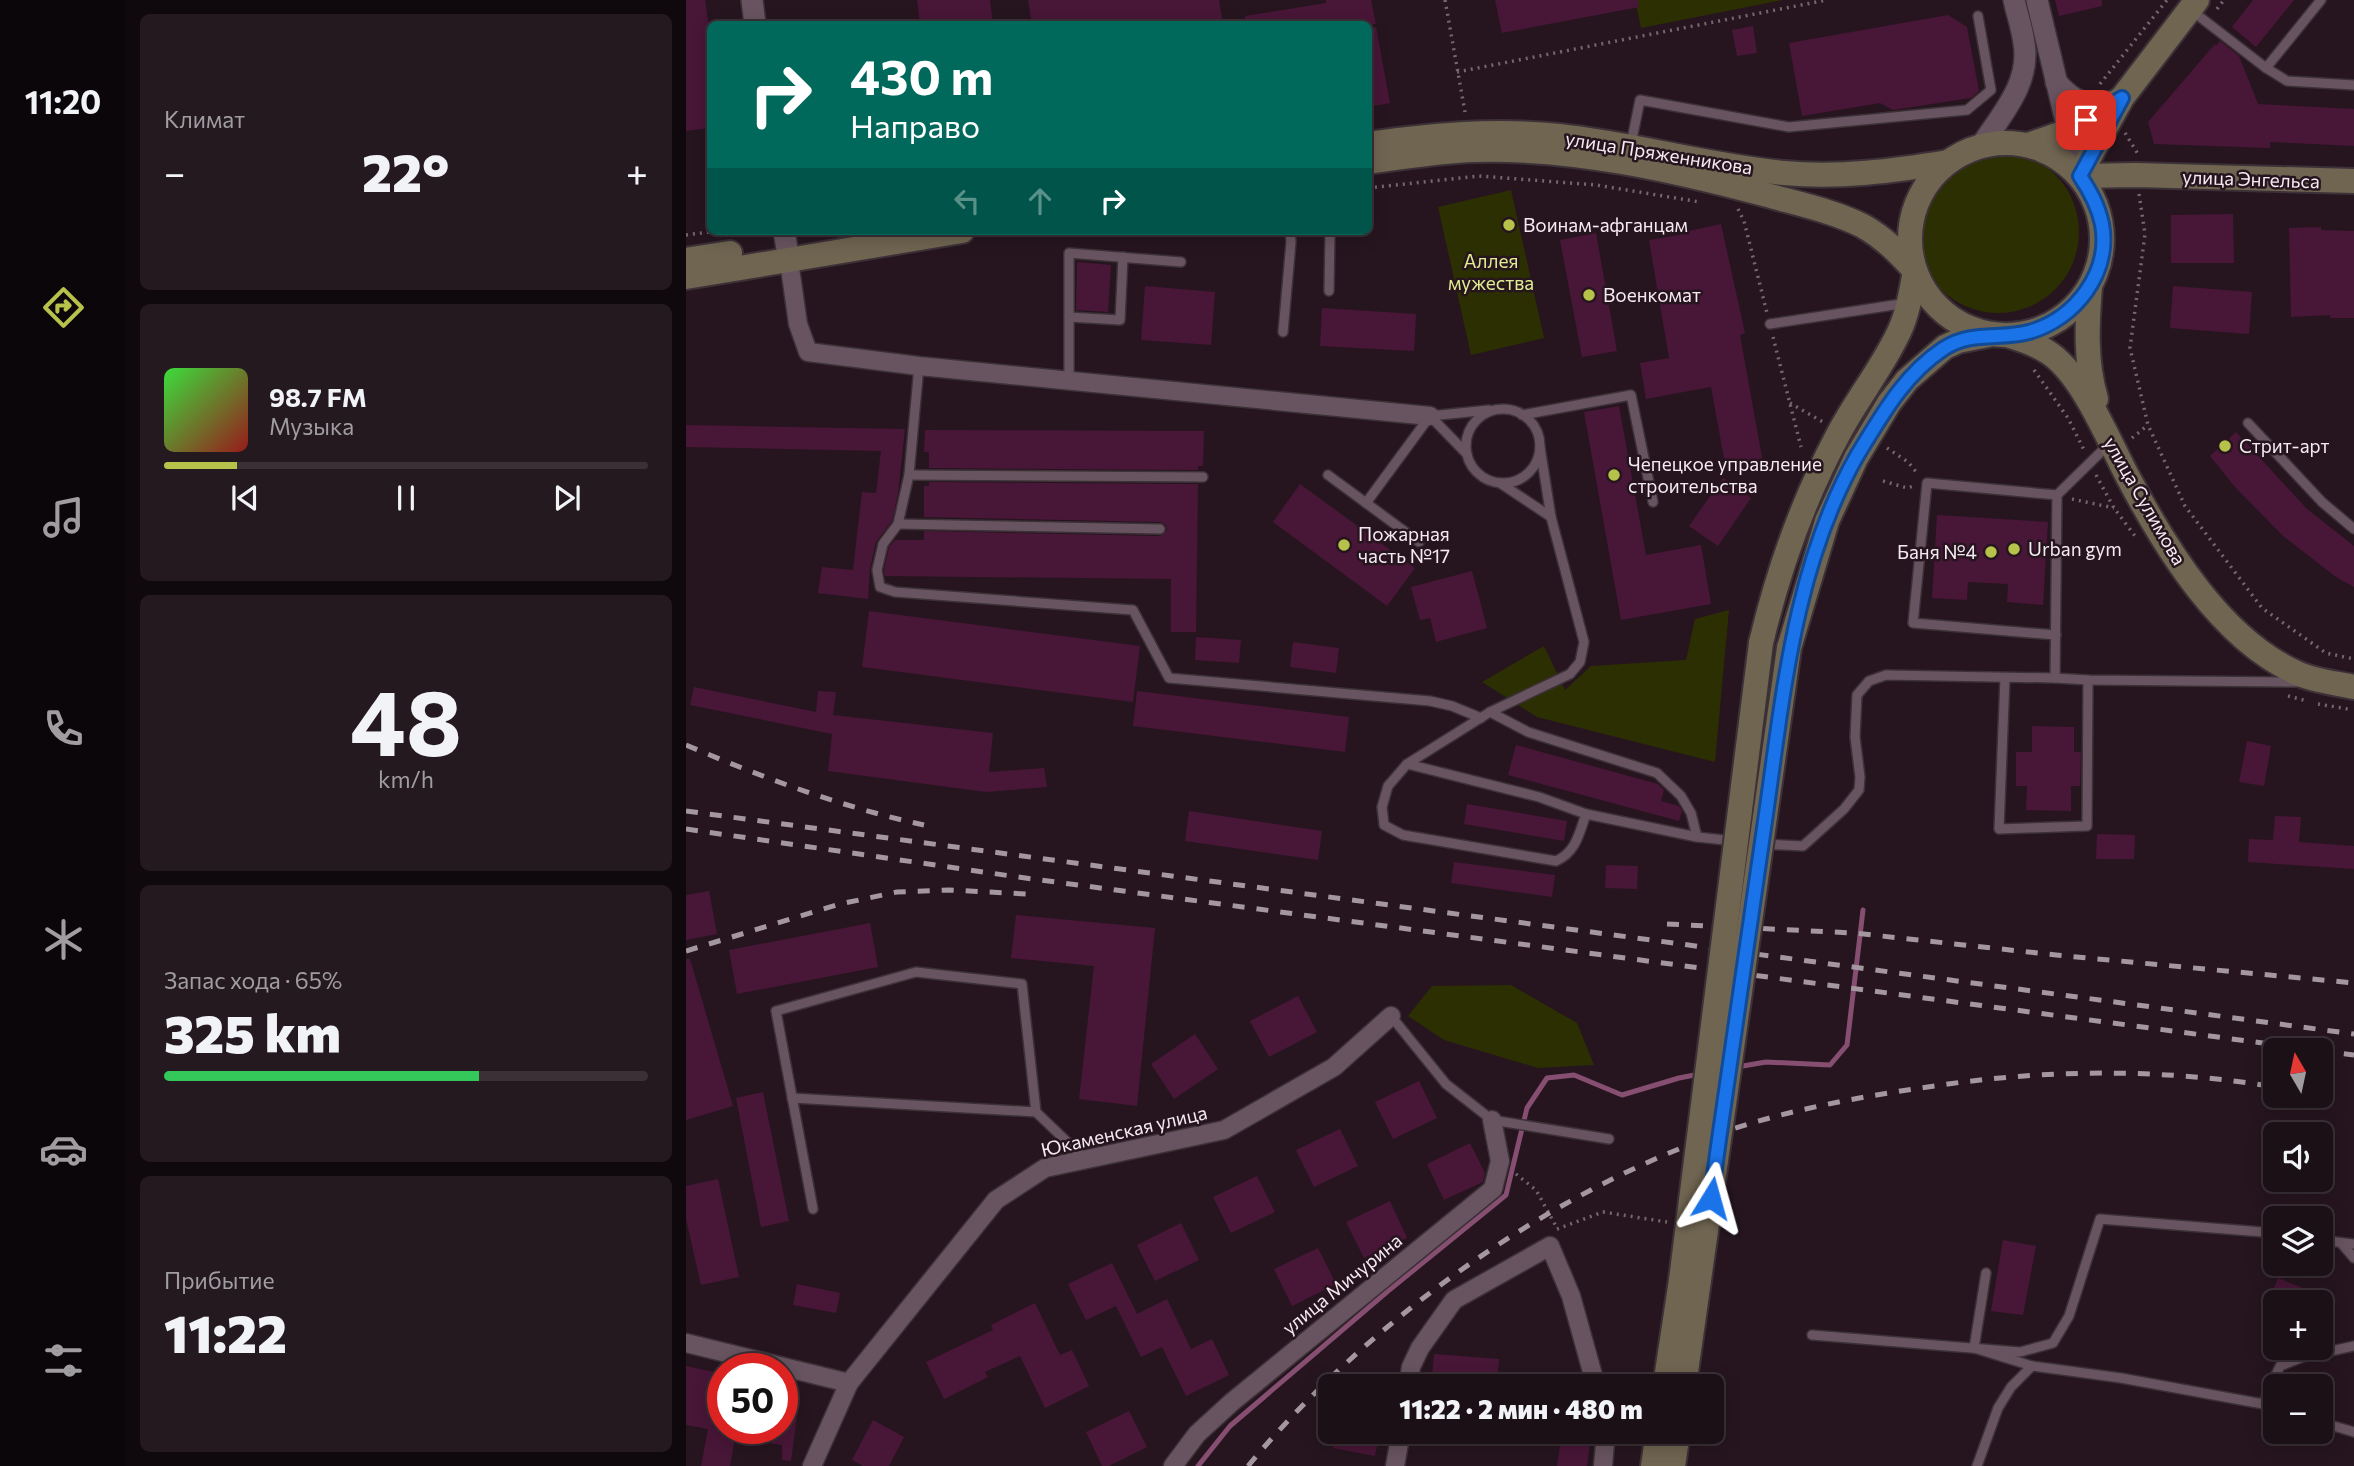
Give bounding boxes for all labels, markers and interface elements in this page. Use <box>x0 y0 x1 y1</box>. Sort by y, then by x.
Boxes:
text: 430 m <box>850 45 993 105</box>
icon: right <box>735 49 826 140</box>
text: 11:20 <box>25 81 101 121</box>
pin <box>2056 90 2116 150</box>
icon: arrive <box>2067 101 2105 139</box>
text: Климат <box>164 105 245 133</box>
text: Направо <box>850 105 980 145</box>
street label: улица Пряженникова <box>1564 126 1754 179</box>
text: 22° <box>362 139 449 203</box>
text: − <box>164 148 186 195</box>
text: + <box>626 148 648 195</box>
street label: улица Энгельса <box>2182 165 2320 192</box>
icon: left <box>948 182 986 220</box>
icon: ahead <box>1021 182 1059 220</box>
icon: right <box>1094 182 1132 220</box>
place label: Воинам-афганцам <box>1523 213 1688 236</box>
marker: Воинам-афганцам <box>1501 217 1517 233</box>
park label: Аллея мужества <box>1448 249 1534 294</box>
icon: directions <box>39 283 88 332</box>
place label: Военкомат <box>1603 283 1701 306</box>
marker: Военкомат <box>1581 287 1597 303</box>
text: 98.7 FM <box>269 381 367 412</box>
text: Музыка <box>269 412 354 440</box>
street label: улица Сулимова <box>2099 433 2191 569</box>
place label: Стрит-арт <box>2239 434 2329 457</box>
marker: Стрит-арт <box>2217 438 2233 454</box>
place label: Чепецкое управление строительства <box>1628 452 1822 497</box>
marker: Чепецкое управление строительства <box>1606 467 1622 483</box>
icon: previous <box>226 479 264 517</box>
icon: pause <box>387 479 425 517</box>
icon: next <box>548 479 586 517</box>
icon: music <box>39 493 88 542</box>
place label: Пожарная часть №17 <box>1358 522 1450 567</box>
marker: Пожарная часть №17 <box>1336 537 1352 553</box>
place label: Urban gym <box>2028 537 2122 560</box>
place label: Баня №4 <box>1897 540 1977 563</box>
marker: Urban gym <box>2006 541 2022 557</box>
marker: Баня №4 <box>1983 544 1999 560</box>
text: 48 <box>350 663 462 775</box>
icon: phone <box>39 704 88 753</box>
text: km/h <box>378 765 434 793</box>
icon: climate <box>39 915 88 964</box>
text: Запас хода · 65% <box>164 966 342 994</box>
text: 325 km <box>164 1000 341 1064</box>
north arrow <box>2263 1038 2333 1108</box>
map controls <box>2263 1038 2333 1444</box>
street label: Юкаменская улица <box>1039 1100 1209 1161</box>
button: sound <box>2263 1122 2333 1192</box>
icon: car <box>39 1125 88 1174</box>
position arrow <box>1674 1161 1748 1235</box>
button: layers <box>2263 1206 2333 1276</box>
street label: улица Мичурина <box>1277 1228 1406 1339</box>
text: Прибытие <box>164 1266 275 1294</box>
button: + <box>2263 1290 2333 1360</box>
text: 11:22 <box>164 1300 287 1364</box>
icon: filters <box>39 1336 88 1385</box>
speed limit sign: 50 <box>707 1353 798 1444</box>
button: − <box>2263 1374 2333 1444</box>
text: 11:22 · 2 мин · 480 m <box>1399 1393 1643 1424</box>

